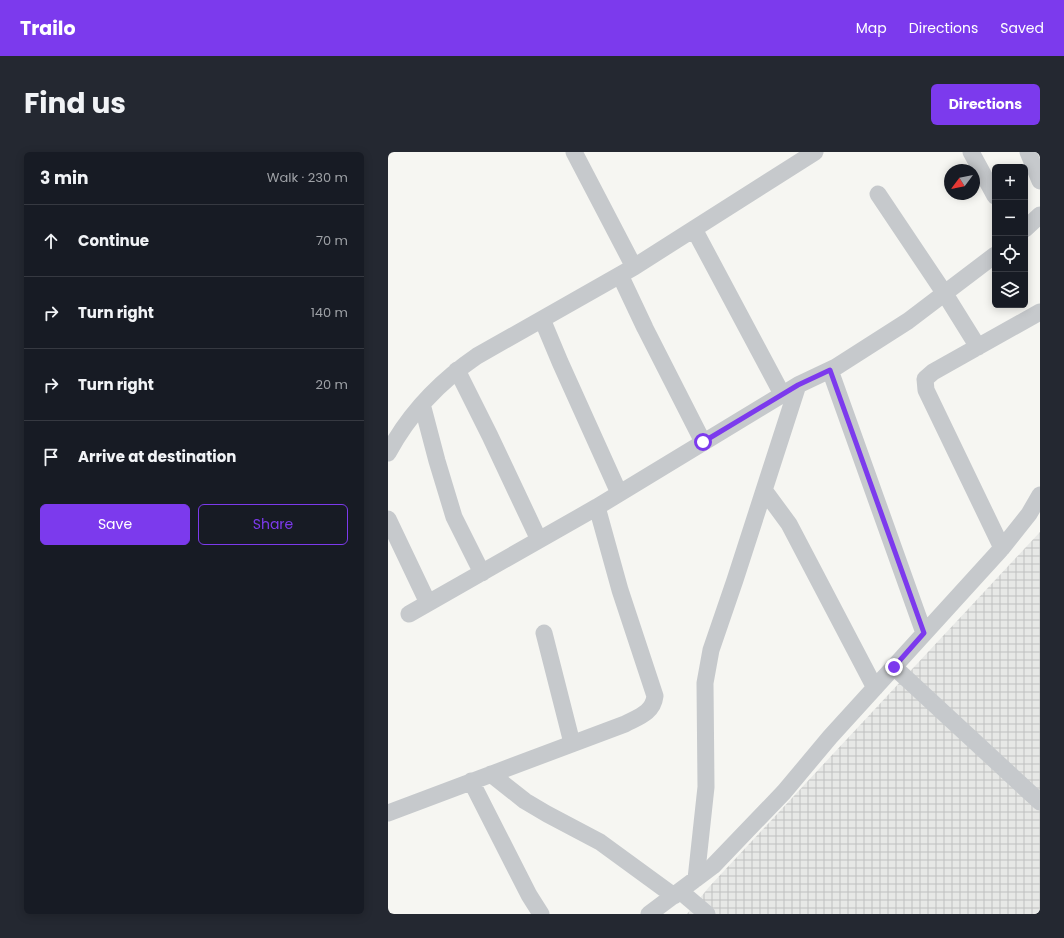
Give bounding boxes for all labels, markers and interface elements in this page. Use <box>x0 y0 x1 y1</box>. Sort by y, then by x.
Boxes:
text: Trailo <box>20 15 76 42</box>
text: Map <box>856 18 887 38</box>
text: Directions <box>909 18 978 38</box>
text: Saved <box>1000 18 1044 38</box>
text: Find us <box>24 84 126 123</box>
button: Directions <box>931 84 1040 125</box>
north arrow <box>944 164 980 200</box>
map controls <box>992 164 1028 308</box>
button: + <box>992 164 1028 200</box>
text: 3 min <box>40 166 88 190</box>
text: Walk · 230 m <box>267 168 348 187</box>
button: − <box>992 200 1028 236</box>
icon: ahead <box>40 230 62 252</box>
text: Continue <box>78 230 149 251</box>
text: 70 m <box>316 231 348 250</box>
button: locate <box>992 236 1028 272</box>
button: layers <box>992 272 1028 308</box>
icon: right <box>40 302 62 324</box>
text: Turn right <box>78 302 154 323</box>
text: 140 m <box>311 303 348 322</box>
icon: right <box>40 374 62 396</box>
text: Turn right <box>78 374 154 395</box>
text: 20 m <box>315 375 348 394</box>
route start <box>694 433 712 451</box>
icon: arrive <box>40 446 62 468</box>
text: Arrive at destination <box>78 446 236 467</box>
button: Save <box>40 504 190 545</box>
button: Share <box>198 504 348 545</box>
route end <box>885 658 903 676</box>

